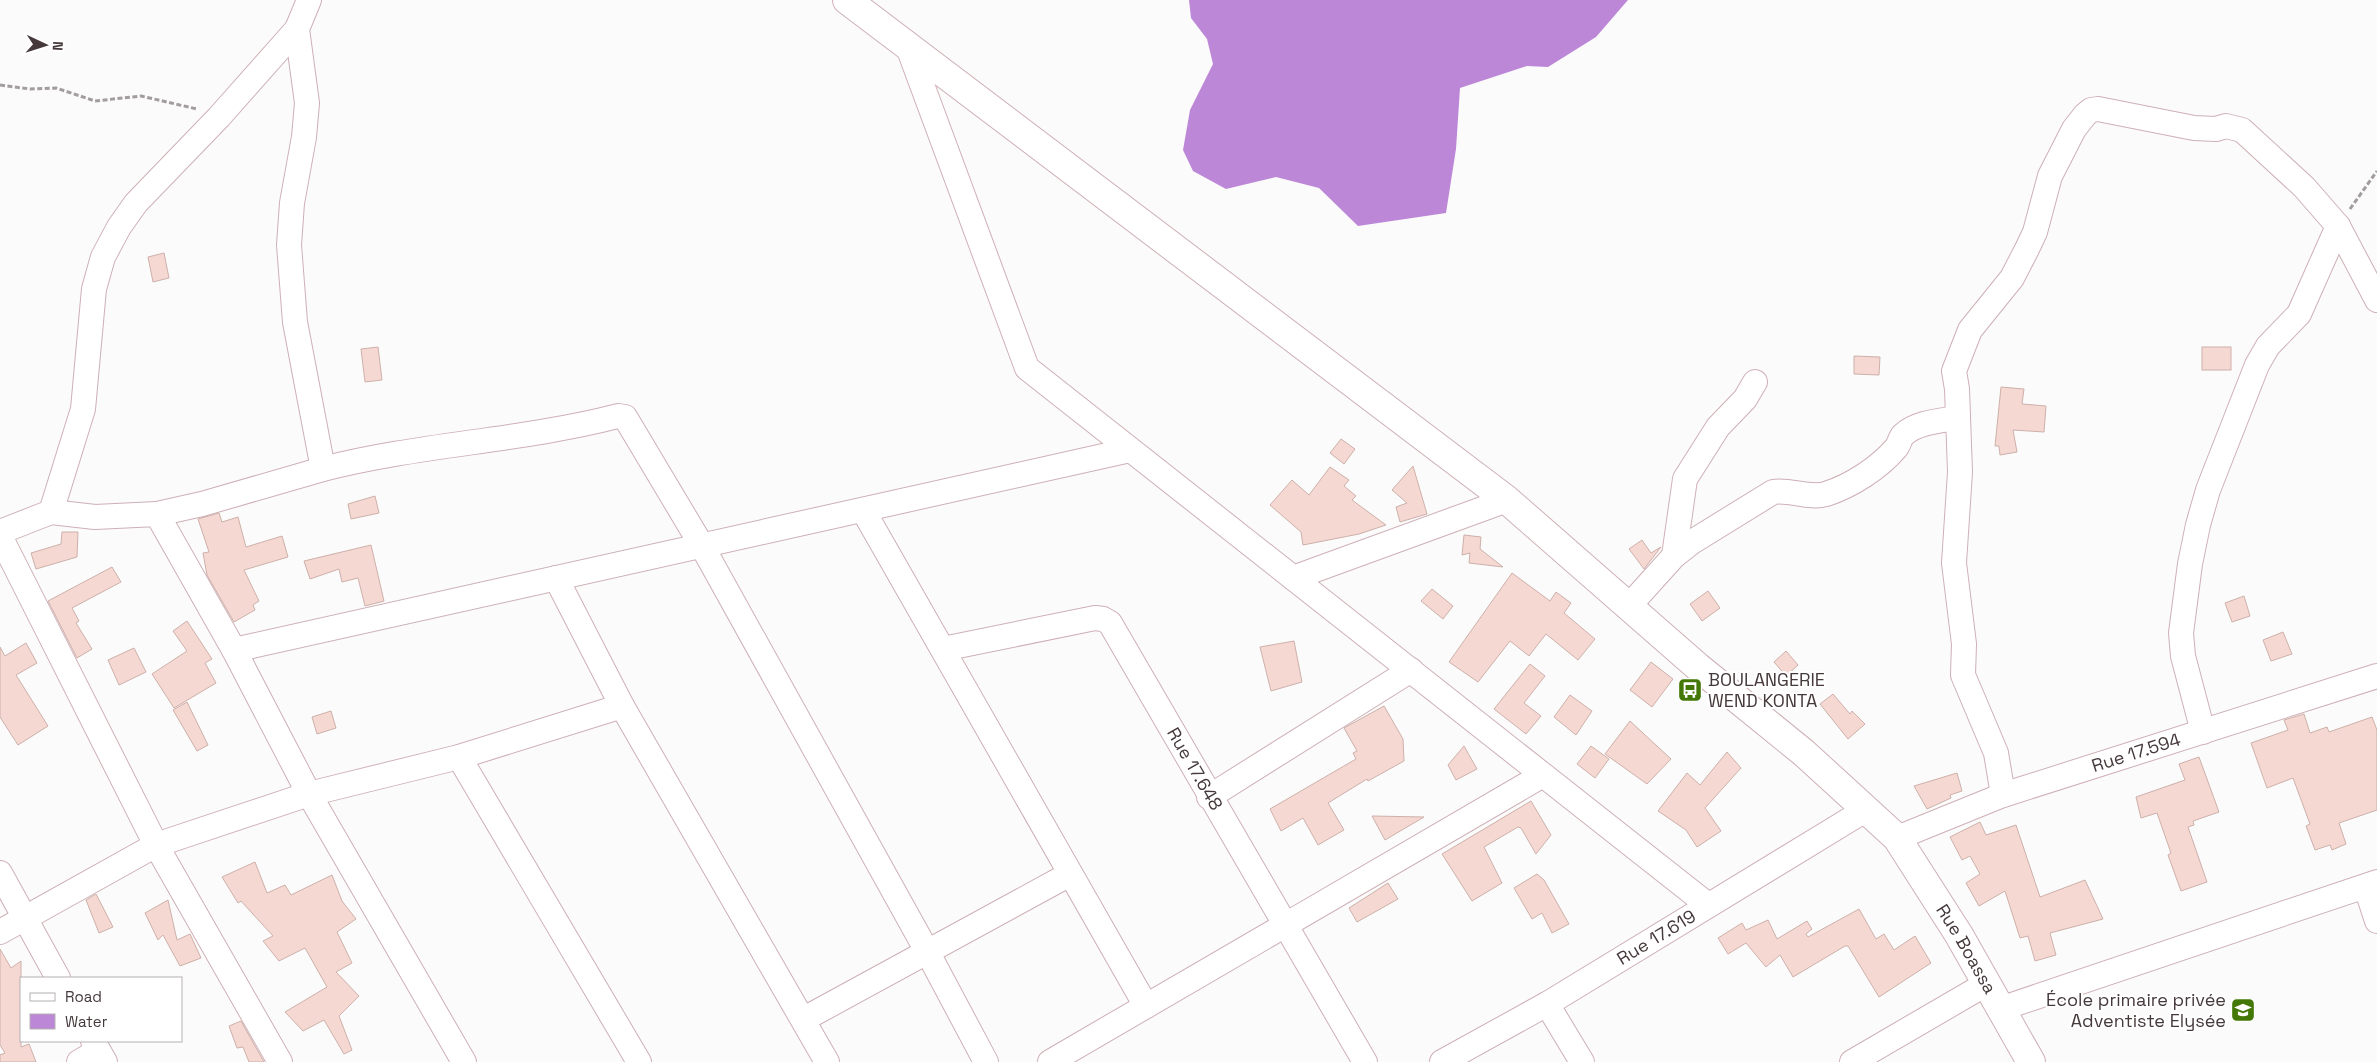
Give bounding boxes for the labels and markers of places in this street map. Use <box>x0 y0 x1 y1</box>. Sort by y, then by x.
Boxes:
place label: BOULANGERIE WEND KONTA <box>1708 668 1825 712</box>
bus stop icon: BOULANGERIE WEND KONTA <box>1677 677 1703 703</box>
place label: École primaire privée Adventiste Elysée <box>2046 988 2226 1032</box>
school or university icon: École primaire privée Adventiste Elysée <box>2230 997 2256 1023</box>

